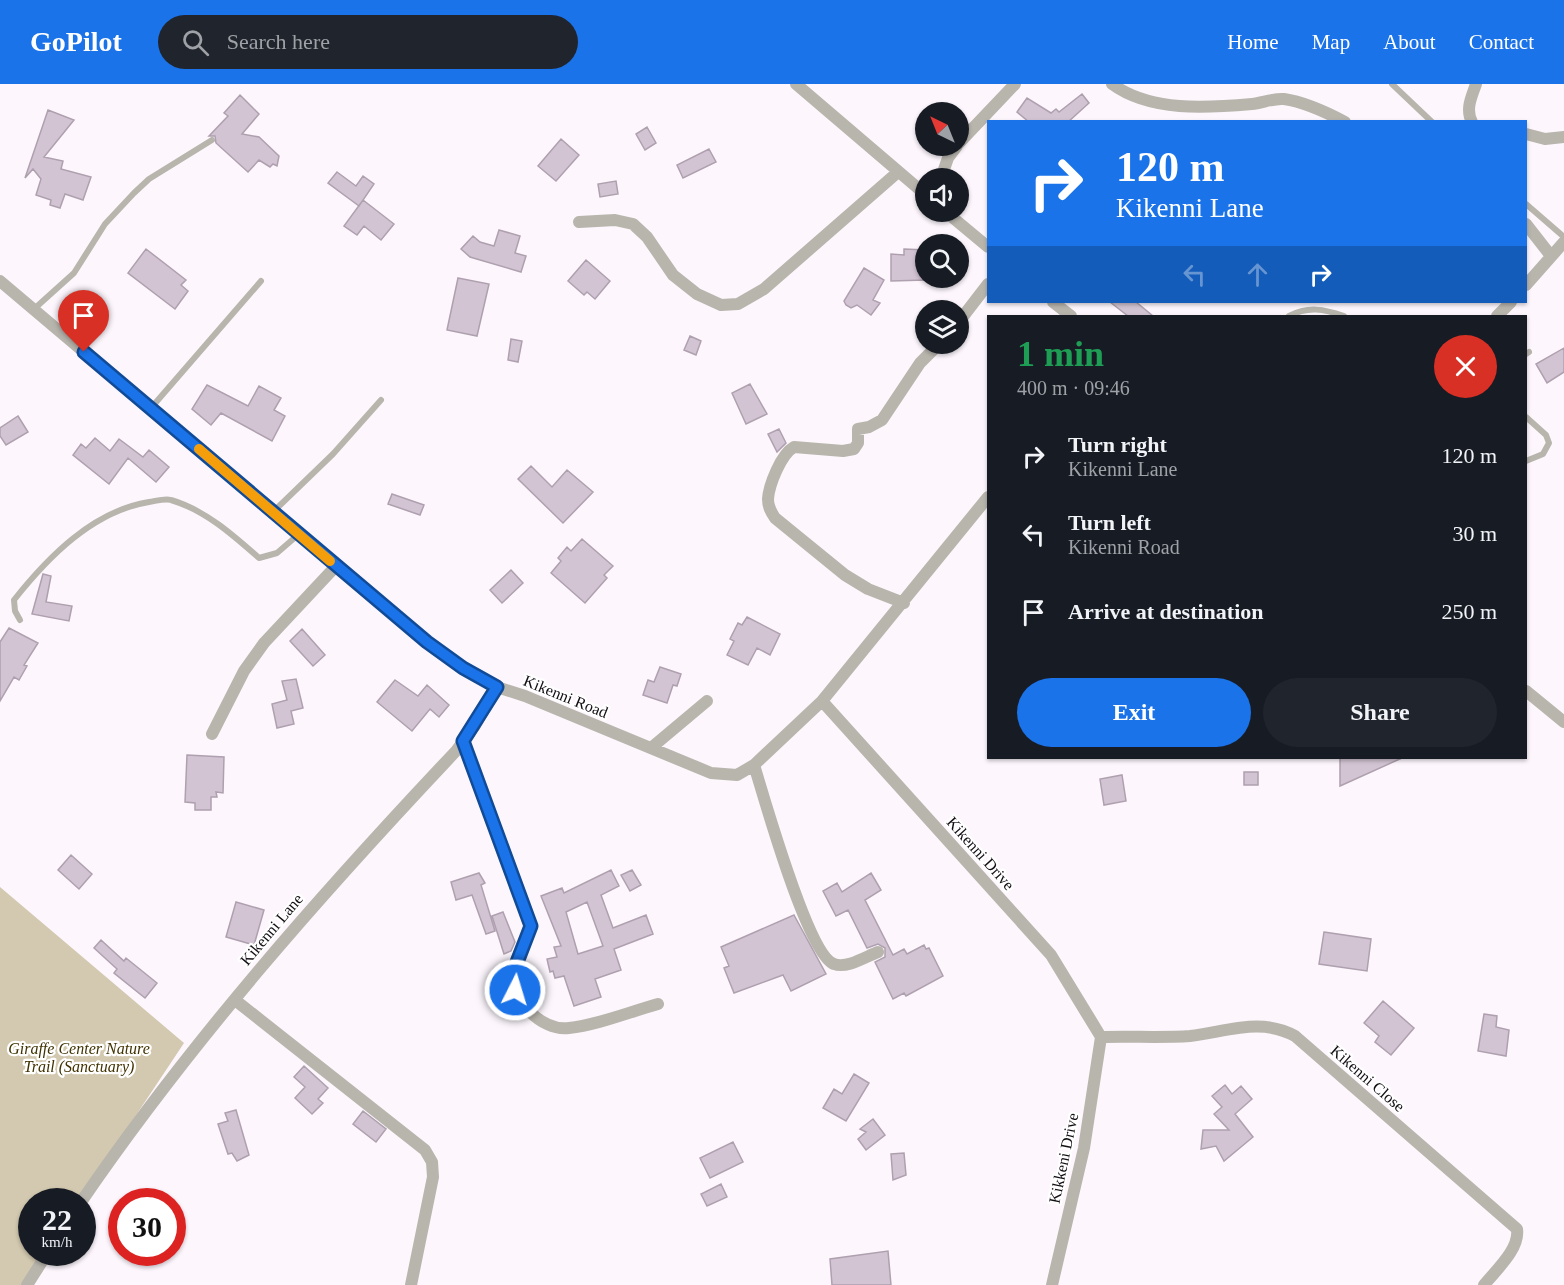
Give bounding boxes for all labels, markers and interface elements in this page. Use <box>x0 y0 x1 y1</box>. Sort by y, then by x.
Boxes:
search box <box>158 15 578 69</box>
text: GoPilot <box>30 26 122 57</box>
icon: search <box>179 26 212 59</box>
text: Search here <box>227 29 330 54</box>
text: Home <box>1227 30 1279 54</box>
text: Map <box>1312 30 1350 54</box>
text: About <box>1383 30 1436 54</box>
text: Contact <box>1469 30 1534 54</box>
north arrow <box>915 102 969 156</box>
map controls <box>915 102 969 354</box>
icon: right <box>1017 144 1095 222</box>
text: 120 m <box>1116 144 1225 190</box>
button: sound <box>915 168 969 222</box>
text: Kikenni Lane <box>1116 193 1264 223</box>
button: search <box>915 234 969 288</box>
icon: left <box>1178 258 1211 291</box>
icon: ahead <box>1241 258 1274 291</box>
icon: right <box>1304 258 1337 291</box>
pin <box>58 290 109 352</box>
icon: arrive <box>67 299 100 332</box>
button: layers <box>915 300 969 354</box>
text: 1 min <box>1017 334 1104 374</box>
button: close <box>1434 335 1497 398</box>
text: 400 m · 09:46 <box>1017 377 1130 399</box>
text: Turn right <box>1068 432 1167 457</box>
icon: right <box>1017 440 1050 473</box>
text: 120 m <box>1441 443 1497 468</box>
text: Kikenni Lane <box>1068 458 1177 480</box>
text: Turn left <box>1068 510 1151 535</box>
icon: left <box>1017 518 1050 551</box>
text: 30 m <box>1452 521 1497 546</box>
text: Kikenni Road <box>1068 536 1180 558</box>
icon: arrive <box>1017 596 1050 629</box>
text: Arrive at destination <box>1068 599 1264 624</box>
text: 250 m <box>1441 599 1497 624</box>
street label: Kikenni Road <box>521 672 610 721</box>
button: Exit <box>1017 678 1251 747</box>
button: Share <box>1263 678 1497 747</box>
street label: Kikenni Drive <box>944 813 1018 893</box>
street label: Kikenni Lane <box>237 890 306 968</box>
position arrow <box>483 958 547 1022</box>
park label: Giraffe Center Nature Trail (Sanctuary) <box>8 1040 150 1076</box>
street label: Kikenni Close <box>1327 1042 1408 1115</box>
street label: Kikkeni Drive <box>1046 1111 1081 1205</box>
speed limit sign: 30 <box>108 1188 186 1266</box>
text: 22 <box>42 1203 72 1236</box>
text: km/h <box>42 1234 72 1250</box>

